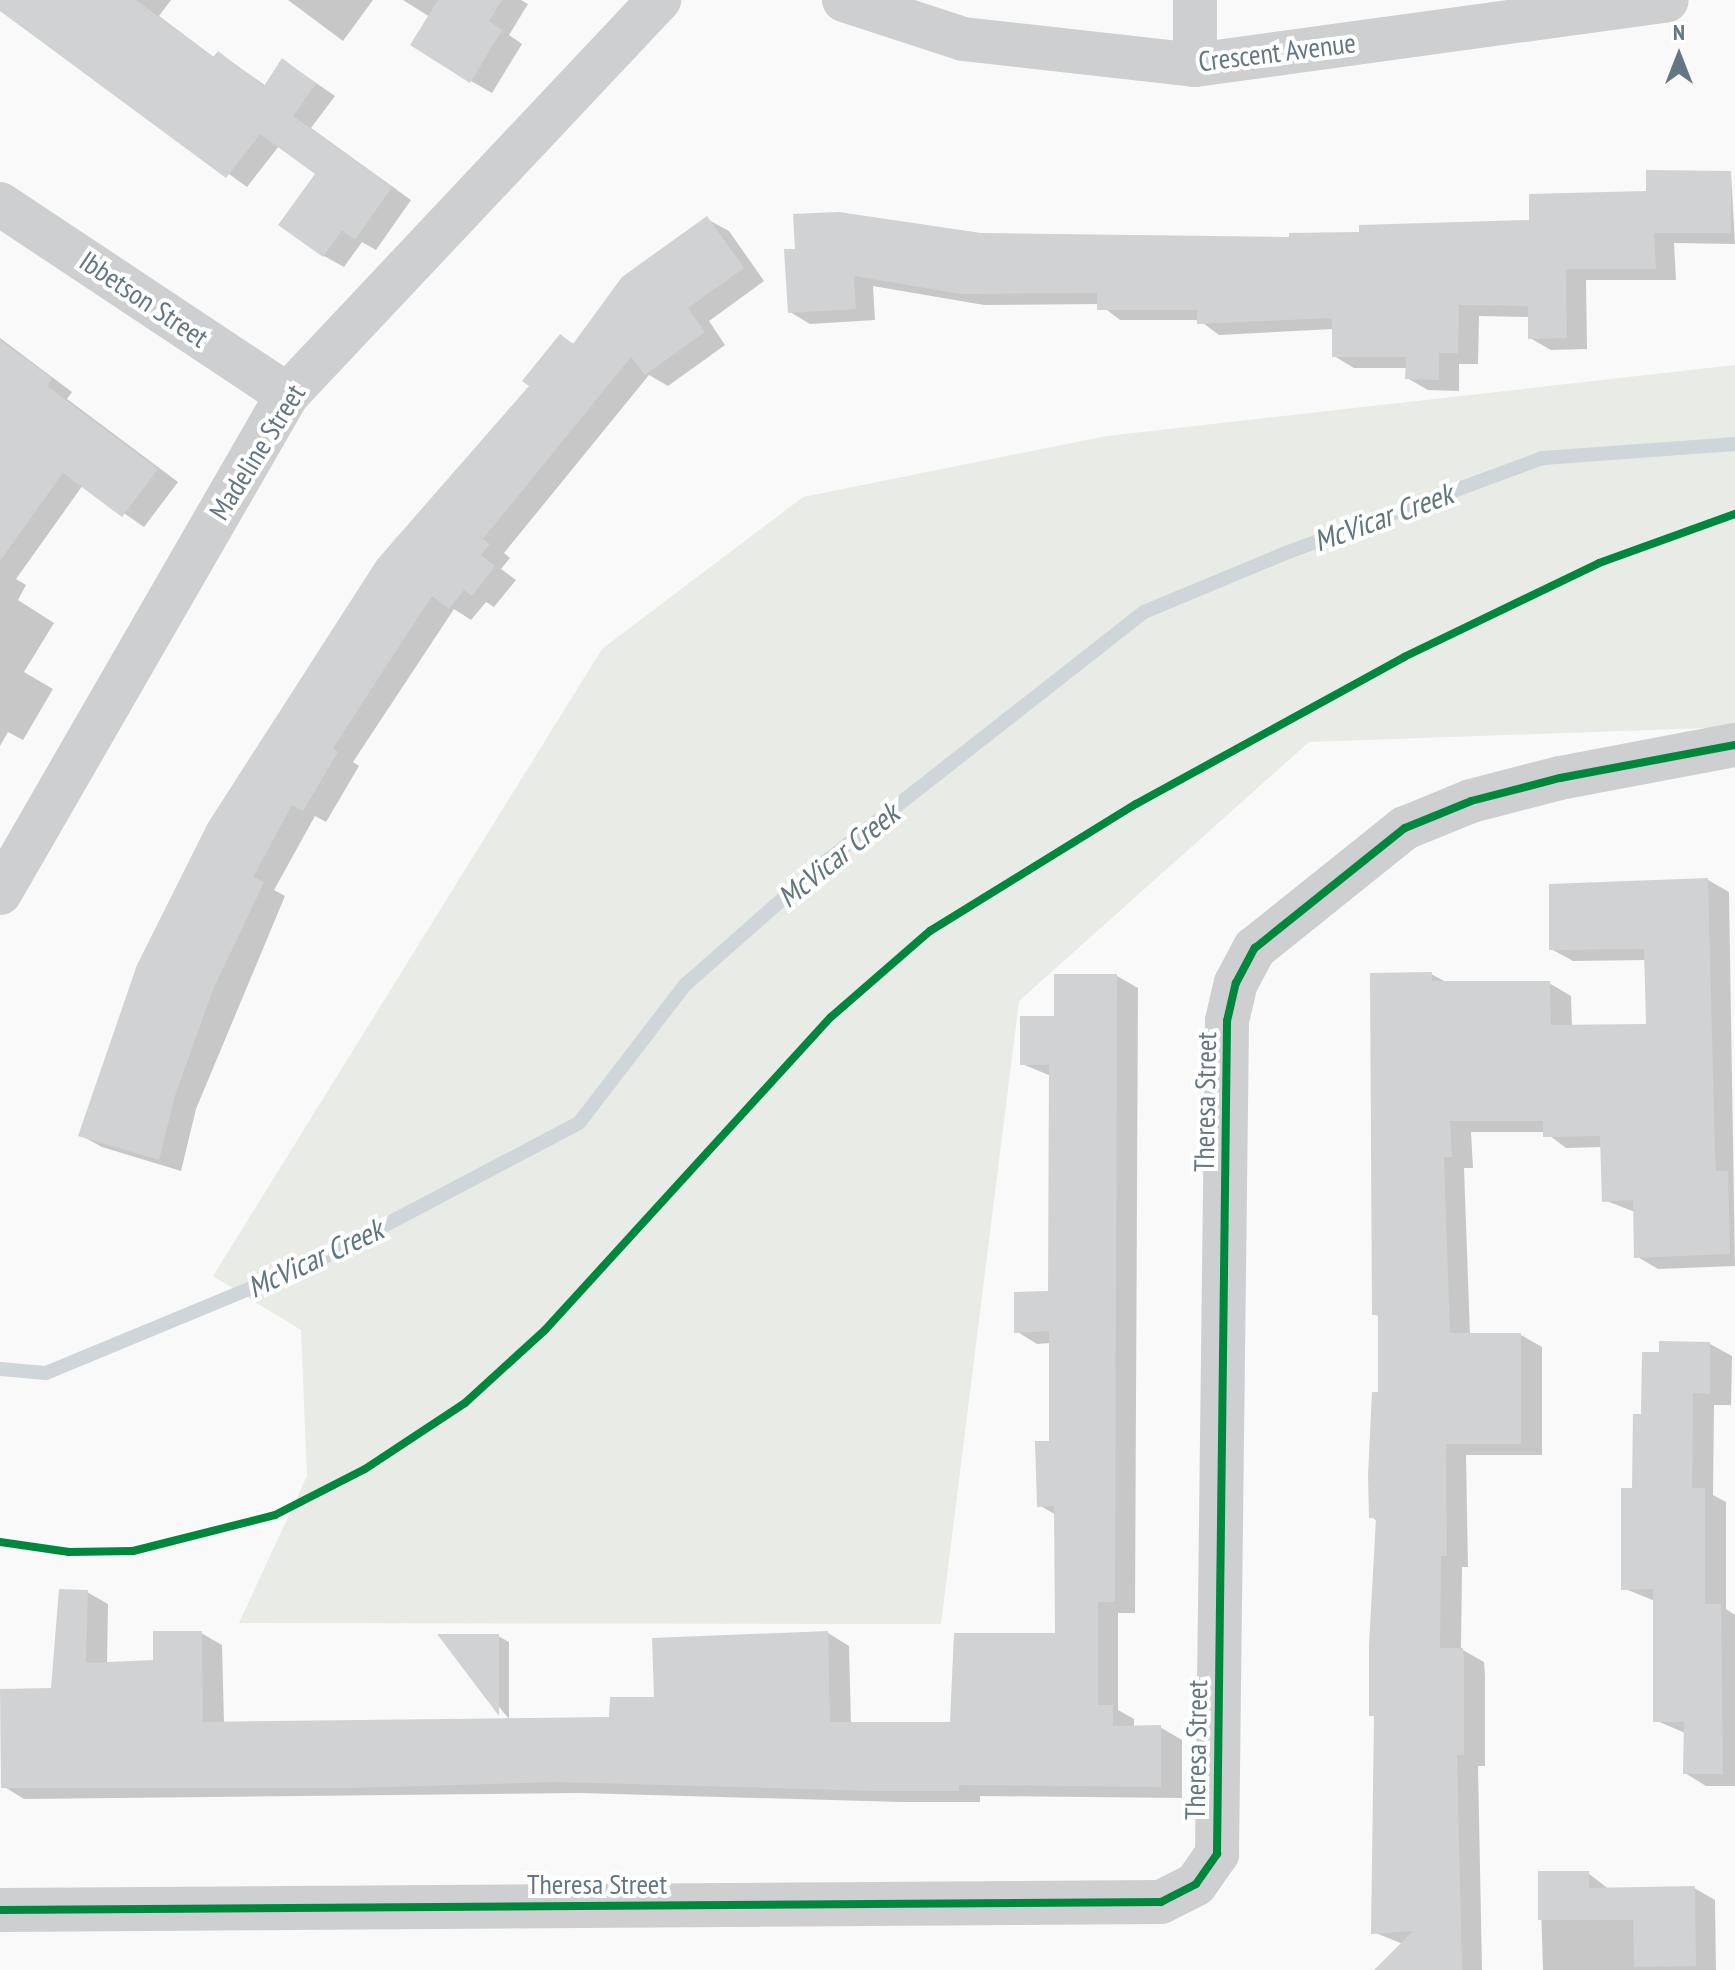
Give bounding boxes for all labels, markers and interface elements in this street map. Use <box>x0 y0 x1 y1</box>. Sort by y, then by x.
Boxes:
north arrow <box>1639 16 1719 96</box>
text: N <box>1673 18 1685 46</box>
street label: Crescent Avenue <box>1196 26 1358 78</box>
street label: Ibbetson Street <box>73 244 215 354</box>
street label: Madeline Street <box>202 378 312 526</box>
water label: McVicar Creek <box>1309 475 1457 559</box>
water label: McVicar Creek <box>770 795 906 915</box>
street label: Theresa Street <box>1187 1032 1223 1172</box>
water label: McVicar Creek <box>242 1211 388 1305</box>
street label: Theresa Street <box>1178 1680 1214 1820</box>
street label: Theresa Street <box>527 1867 667 1901</box>

